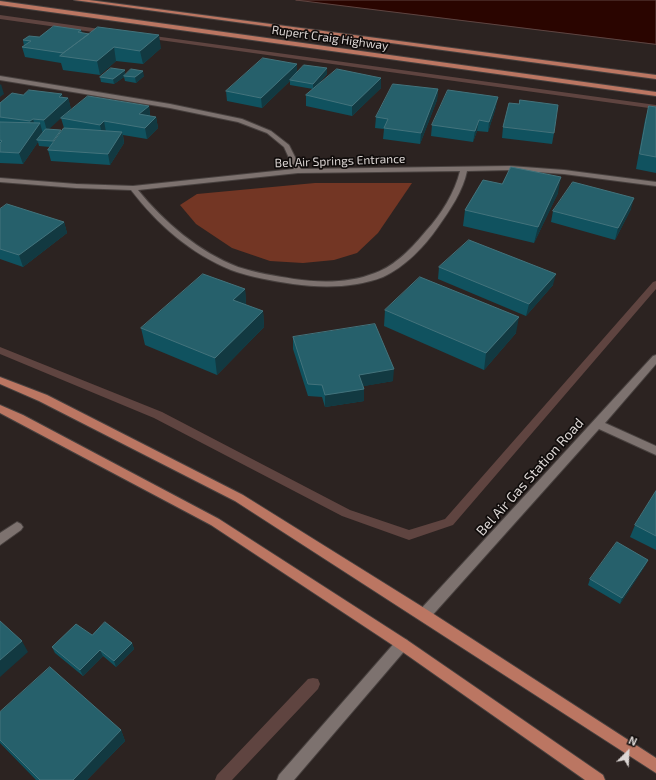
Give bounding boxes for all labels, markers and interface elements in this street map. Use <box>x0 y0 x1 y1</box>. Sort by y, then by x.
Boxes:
street label: Rupert Craig Highway <box>271 23 389 53</box>
street label: Bel Air Springs Entrance <box>274 152 406 170</box>
street label: Bel Air Gas Station Road <box>473 415 587 539</box>
north arrow <box>608 732 648 772</box>
text: N <box>627 733 639 748</box>

